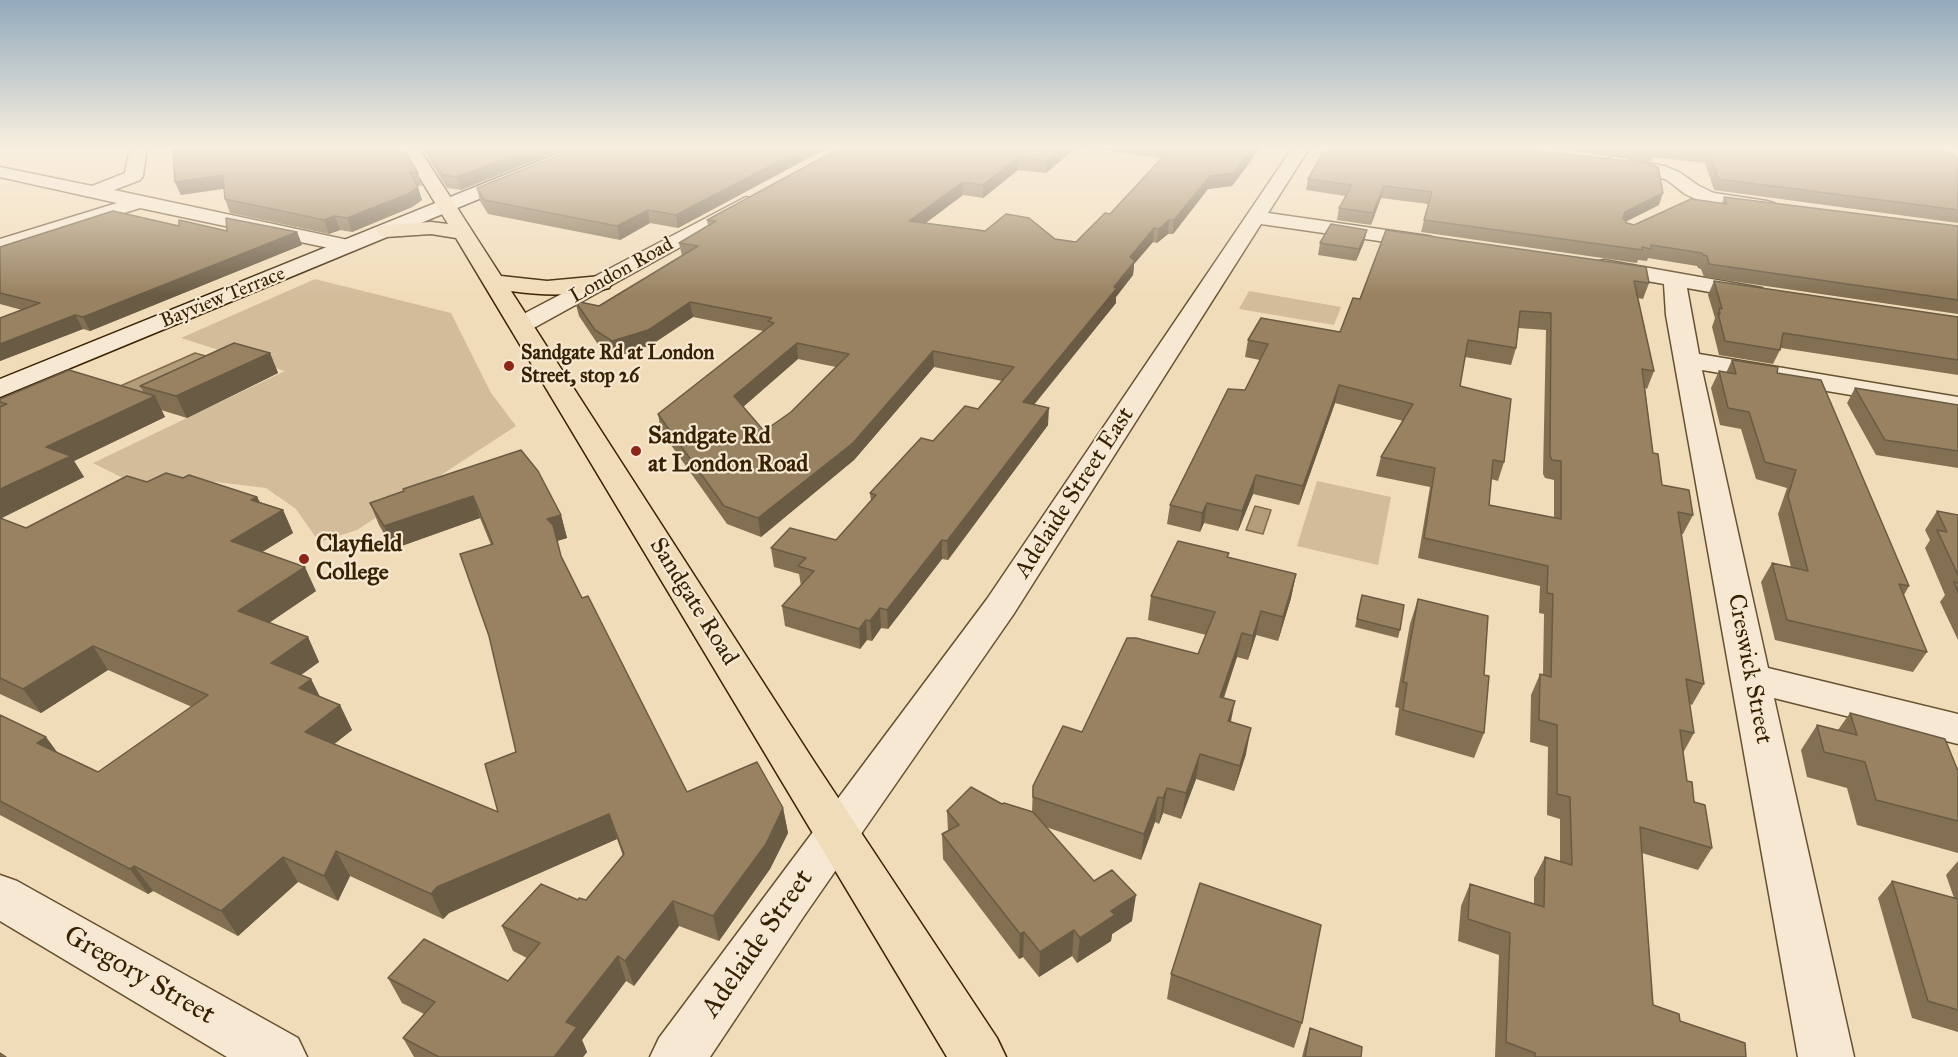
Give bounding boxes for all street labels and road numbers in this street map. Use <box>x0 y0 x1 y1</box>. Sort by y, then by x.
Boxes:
street label: London Road <box>566 233 678 309</box>
street label: Bayview Terrace <box>157 262 289 334</box>
street label: Adelaide Street East <box>1009 402 1141 584</box>
street label: Sandgate Road <box>642 533 744 671</box>
street label: Creswick Street <box>1720 592 1778 746</box>
street label: Adelaide Street <box>695 864 821 1024</box>
street label: Gregory Street <box>57 919 221 1033</box>

